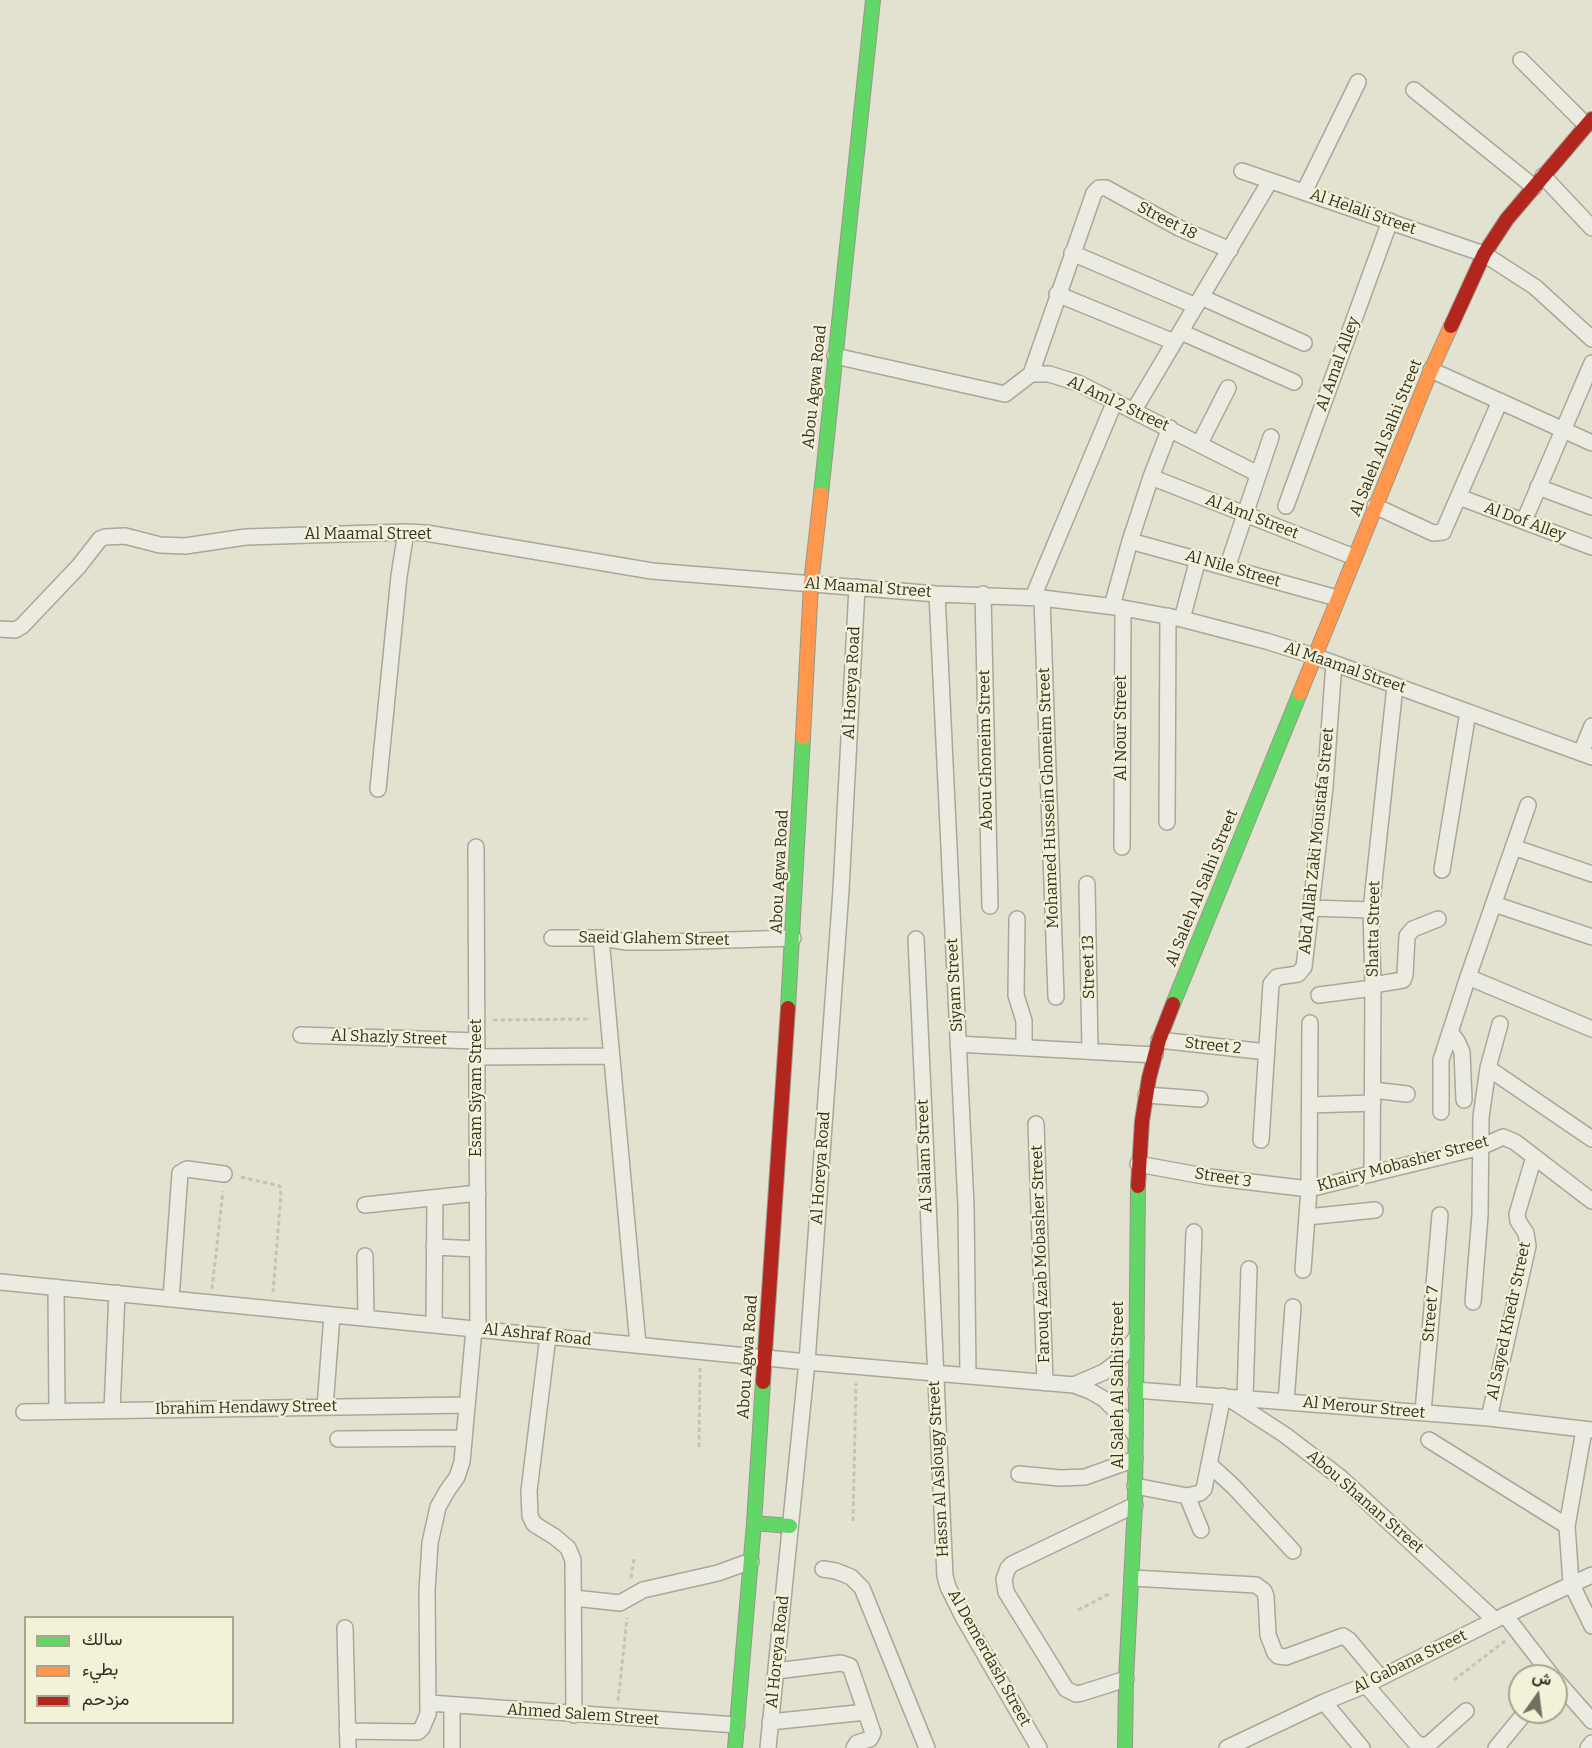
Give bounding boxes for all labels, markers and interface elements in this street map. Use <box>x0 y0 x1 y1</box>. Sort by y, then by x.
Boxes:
street label: Al Helali Street <box>1307 185 1419 239</box>
street label: Street 18 <box>1134 198 1200 244</box>
street label: Al Amal Alley <box>1312 314 1364 414</box>
street label: Abou Agwa Road <box>799 324 831 450</box>
street label: Al Saleh Al Salhi Street <box>1346 356 1426 520</box>
street label: Al Aml 2 Street <box>1064 372 1172 436</box>
street label: Al Aml Street <box>1203 490 1301 544</box>
street label: Al Dof Alley <box>1482 498 1568 546</box>
street label: Al Maamal Street <box>304 525 432 545</box>
street label: Al Nile Street <box>1183 546 1283 592</box>
street label: Al Maamal Street <box>804 574 932 602</box>
street label: Al Horeya Road <box>839 626 865 740</box>
street label: Al Maamal Street <box>1282 638 1408 698</box>
street label: Mohamed Hussein Ghoneim Street <box>1035 667 1063 929</box>
street label: Abou Ghoneim Street <box>975 669 997 831</box>
street label: Al Nour Street <box>1112 675 1132 781</box>
street label: Abd Allah Zaki Moustafa Street <box>1296 726 1338 956</box>
street label: Al Saleh Al Salhi Street <box>1162 806 1242 970</box>
street label: Abou Agwa Road <box>767 809 793 935</box>
street label: Shatta Street <box>1364 880 1384 978</box>
street label: Saeid Glahem Street <box>578 928 730 950</box>
street label: Street 13 <box>1079 935 1099 999</box>
street label: Siyam Street <box>943 937 967 1033</box>
street label: Esam Siyam Street <box>467 1019 487 1157</box>
street label: Al Shazly Street <box>331 1026 447 1050</box>
street label: Street 2 <box>1184 1033 1242 1059</box>
street label: Al Salam Street <box>913 1099 937 1213</box>
street label: Al Horeya Road <box>807 1111 835 1225</box>
street label: Khairy Mobasher Street <box>1315 1132 1491 1196</box>
street label: Farouq Azab Mobasher Street <box>1028 1145 1054 1363</box>
street label: Street 3 <box>1193 1164 1253 1192</box>
street label: Al Sayed Khedr Street <box>1483 1240 1535 1402</box>
street label: Street 7 <box>1419 1285 1443 1343</box>
street label: Abou Agwa Road <box>734 1294 762 1420</box>
street label: Al Saleh Al Salhi Street <box>1109 1301 1129 1469</box>
street label: Al Ashraf Road <box>482 1320 592 1350</box>
street label: Hassn Al Aslougy Street <box>925 1380 953 1558</box>
street label: Al Merour Street <box>1302 1393 1426 1423</box>
street label: Ibrahim Hendawy Street <box>155 1397 337 1419</box>
street label: Abou Shanan Street <box>1303 1446 1427 1558</box>
street label: Al Demerdash Street <box>943 1586 1035 1730</box>
street label: Al Horeya Road <box>763 1595 793 1709</box>
legend <box>24 1616 234 1724</box>
street label: Al Gabana Street <box>1350 1626 1470 1698</box>
text: سالك <box>82 1628 122 1650</box>
text: بطيء <box>82 1658 118 1680</box>
north arrow <box>1508 1664 1568 1724</box>
text: ش <box>1530 1666 1554 1690</box>
text: مزدحم <box>82 1688 129 1710</box>
street label: Ahmed Salem Street <box>506 1700 660 1730</box>

